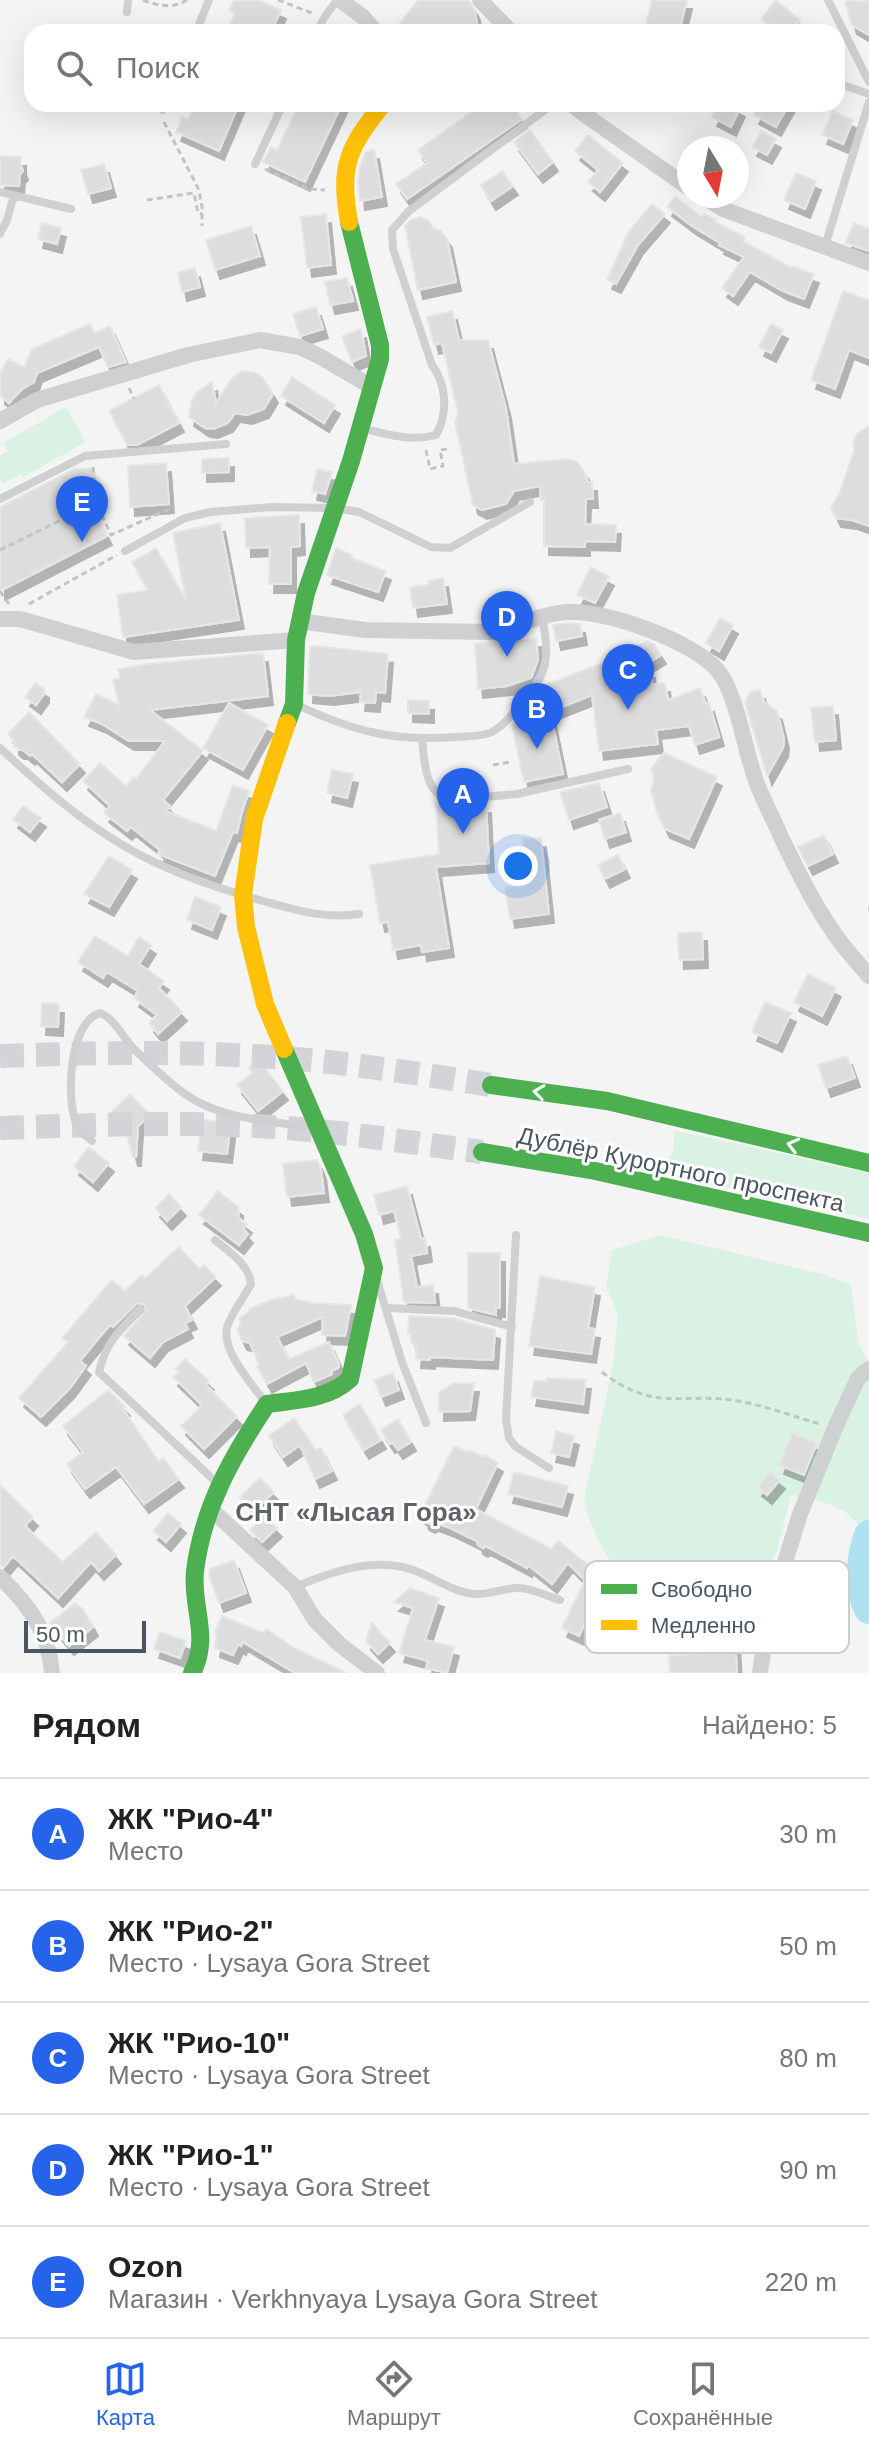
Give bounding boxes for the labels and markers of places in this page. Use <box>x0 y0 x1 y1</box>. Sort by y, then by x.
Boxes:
pin: E <box>56 476 108 542</box>
pin: D <box>481 591 533 657</box>
pin: C <box>602 644 654 710</box>
pin: B <box>511 683 563 749</box>
pin: A <box>437 768 489 834</box>

